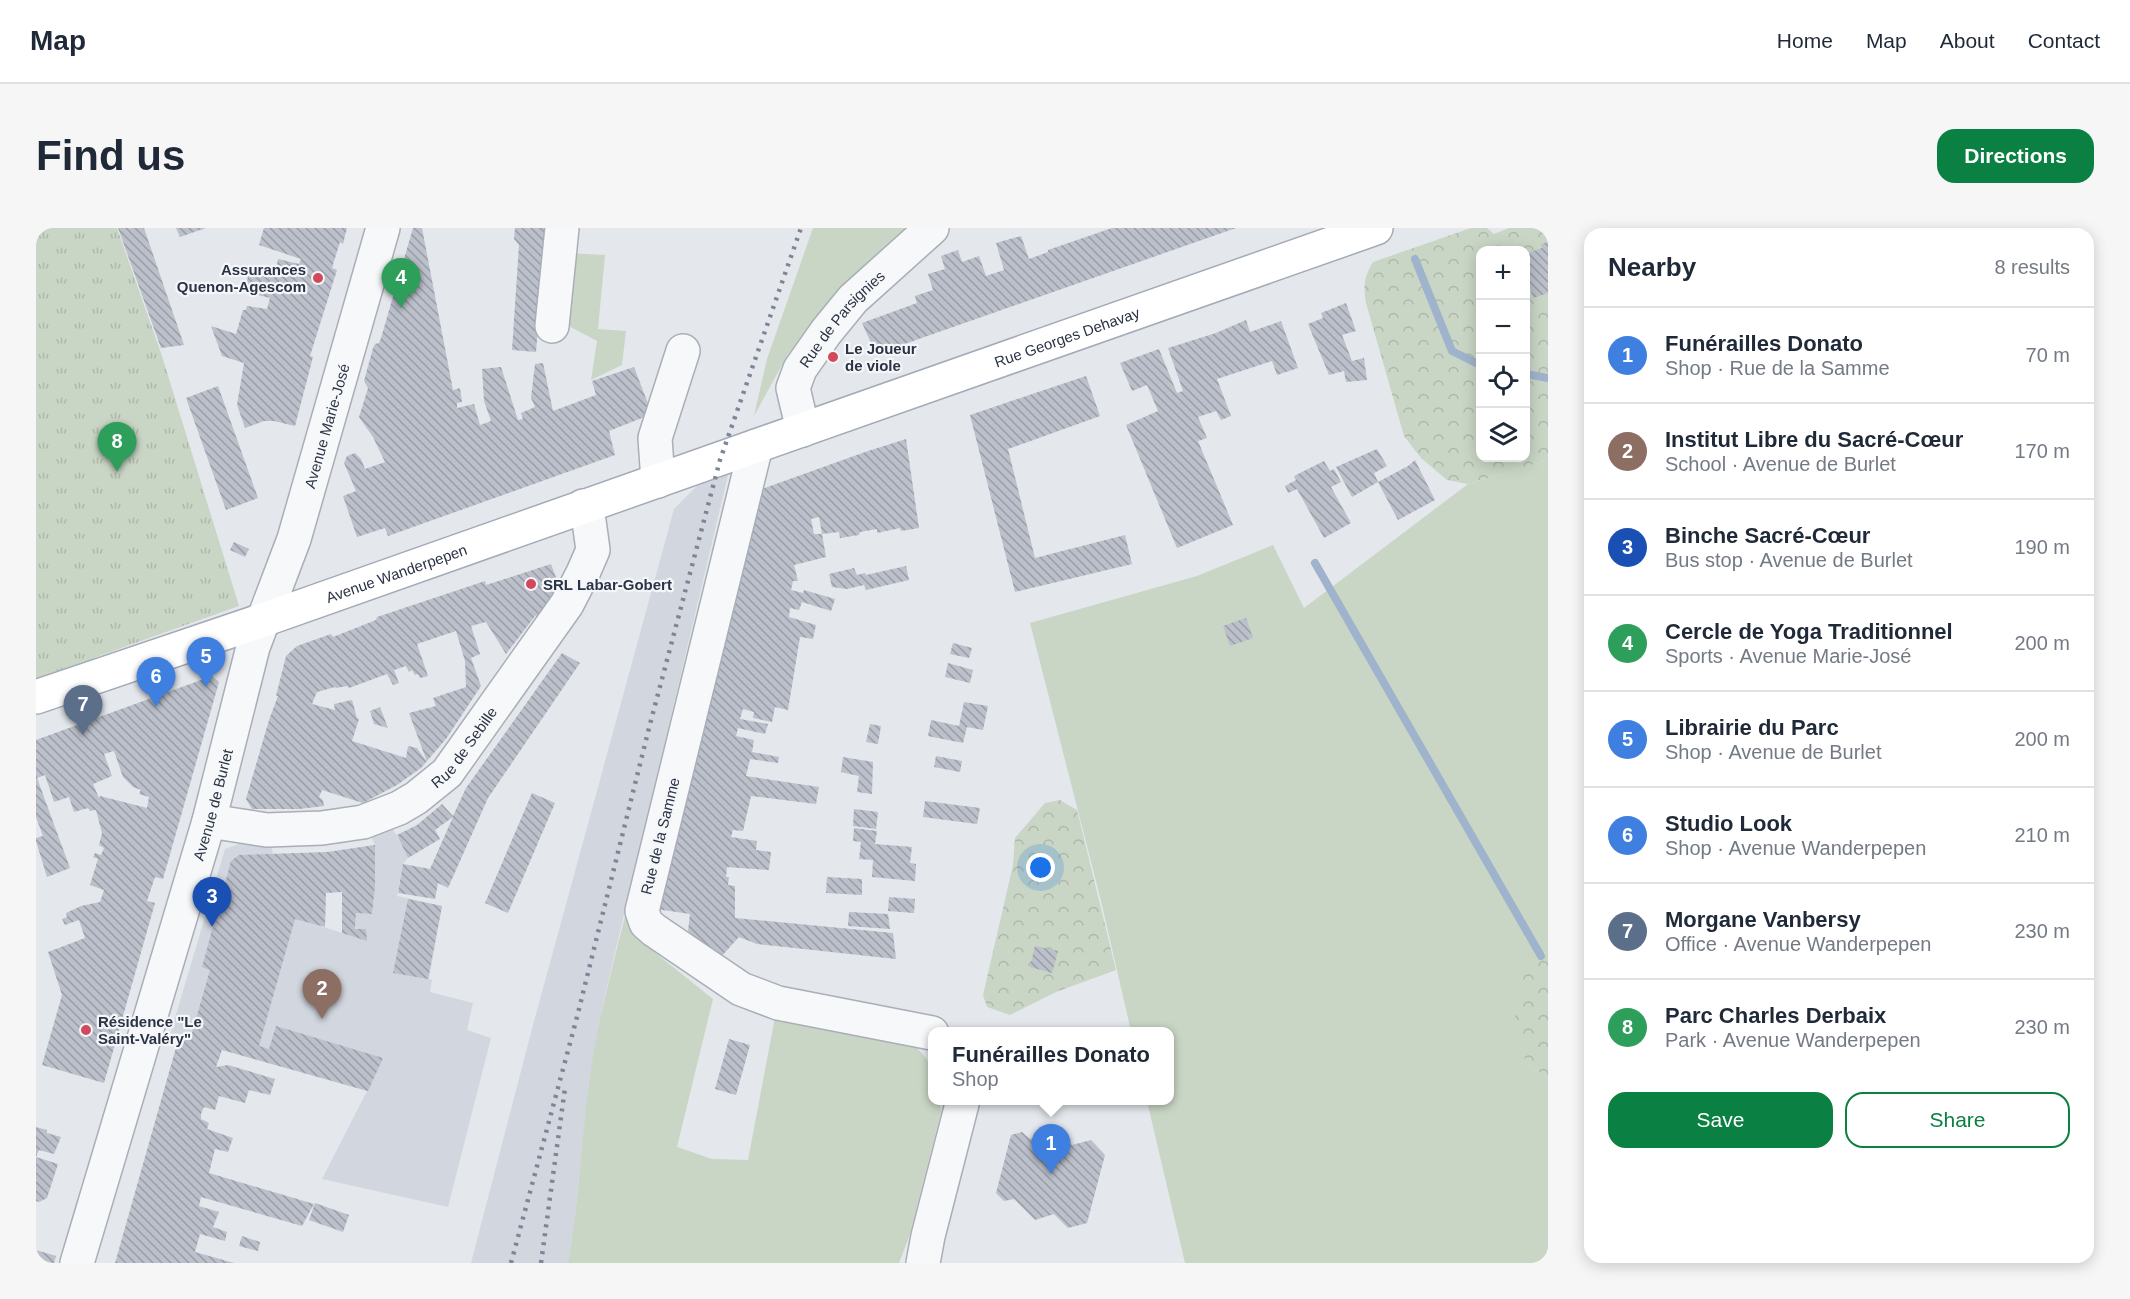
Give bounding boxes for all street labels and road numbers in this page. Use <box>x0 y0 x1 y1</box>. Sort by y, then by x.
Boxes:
street label: Rue de Parsignies <box>795 267 888 370</box>
street label: Rue Georges Dehavay <box>992 303 1142 370</box>
street label: Avenue Marie-José <box>300 361 352 490</box>
street label: Avenue Wanderpepen <box>323 540 469 606</box>
street label: Rue de Sebille <box>428 703 500 791</box>
street label: Avenue de Burlet <box>189 746 236 862</box>
street label: Rue de la Samme <box>637 776 683 896</box>

